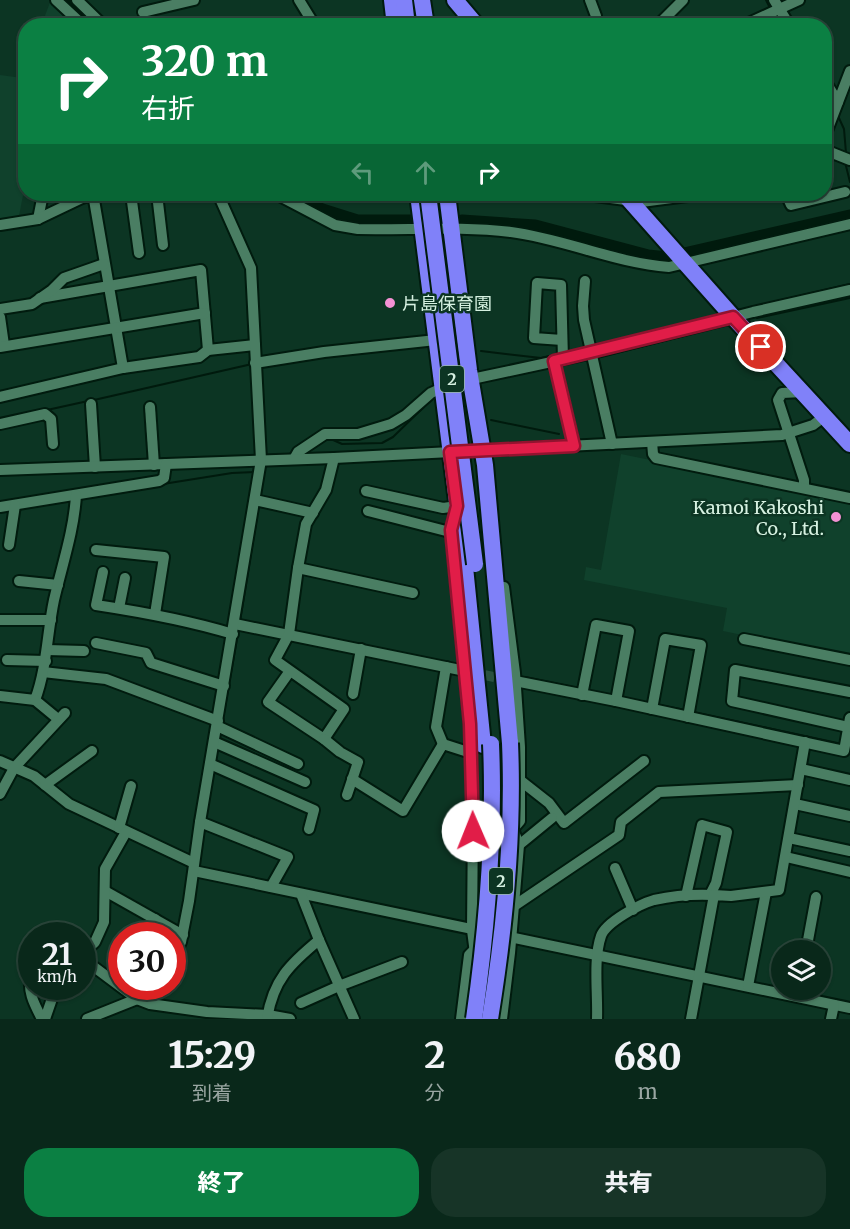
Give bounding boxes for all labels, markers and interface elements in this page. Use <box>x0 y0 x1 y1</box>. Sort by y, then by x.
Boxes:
text: 320 m <box>141 35 268 87</box>
icon: right <box>42 42 120 120</box>
text: 右折 <box>141 91 195 125</box>
icon: left <box>346 156 379 189</box>
icon: ahead <box>409 156 442 189</box>
icon: right <box>472 156 505 189</box>
place label: 片島保育園 <box>402 292 492 315</box>
marker: 片島保育園 <box>383 296 397 310</box>
pin <box>735 321 786 372</box>
icon: arrive <box>744 330 777 363</box>
road number: 2 <box>440 366 464 392</box>
place label: Kamoi Kakoshi Co., Ltd. <box>693 496 824 540</box>
marker: Kamoi Kakoshi Co., Ltd. <box>829 510 843 524</box>
position arrow <box>441 799 505 863</box>
road number: 2 <box>489 868 513 894</box>
speed limit sign: 30 <box>108 922 186 1000</box>
text: 21 <box>42 935 72 973</box>
map controls <box>771 940 831 1000</box>
button: layers <box>771 940 831 1000</box>
text: km/h <box>37 967 77 986</box>
text: 15:29 <box>168 1033 256 1078</box>
text: 2 <box>424 1033 445 1078</box>
text: 680 <box>613 1035 682 1080</box>
text: m <box>638 1079 658 1104</box>
text: 到着 <box>192 1080 232 1105</box>
text: 分 <box>425 1080 445 1105</box>
button: 終了 <box>24 1148 419 1217</box>
button: 共有 <box>431 1148 826 1217</box>

